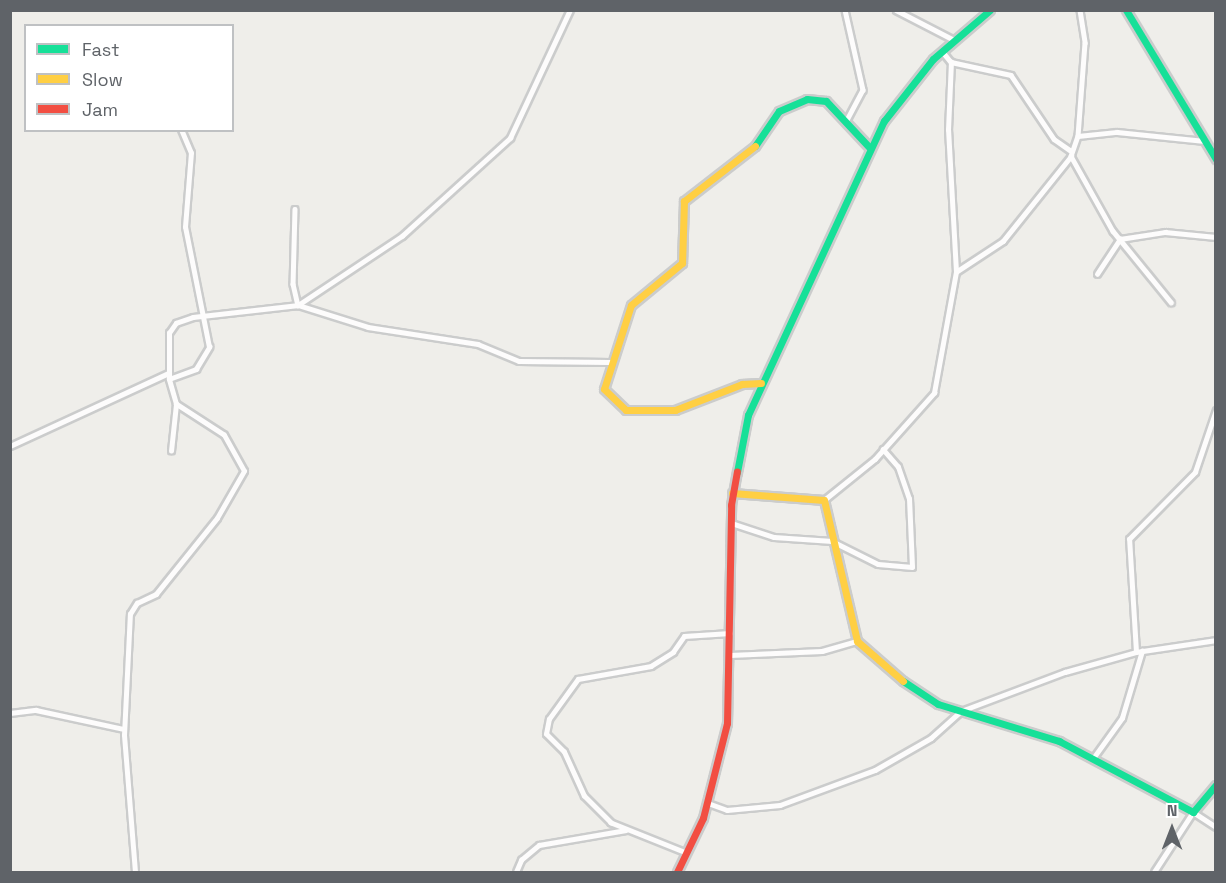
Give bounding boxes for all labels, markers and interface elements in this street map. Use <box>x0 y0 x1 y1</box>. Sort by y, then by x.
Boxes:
legend <box>24 24 234 132</box>
text: Fast <box>82 38 119 61</box>
text: Slow <box>82 68 123 91</box>
text: Jam <box>82 98 118 121</box>
north arrow <box>1142 799 1202 859</box>
text: N <box>1167 800 1177 821</box>

